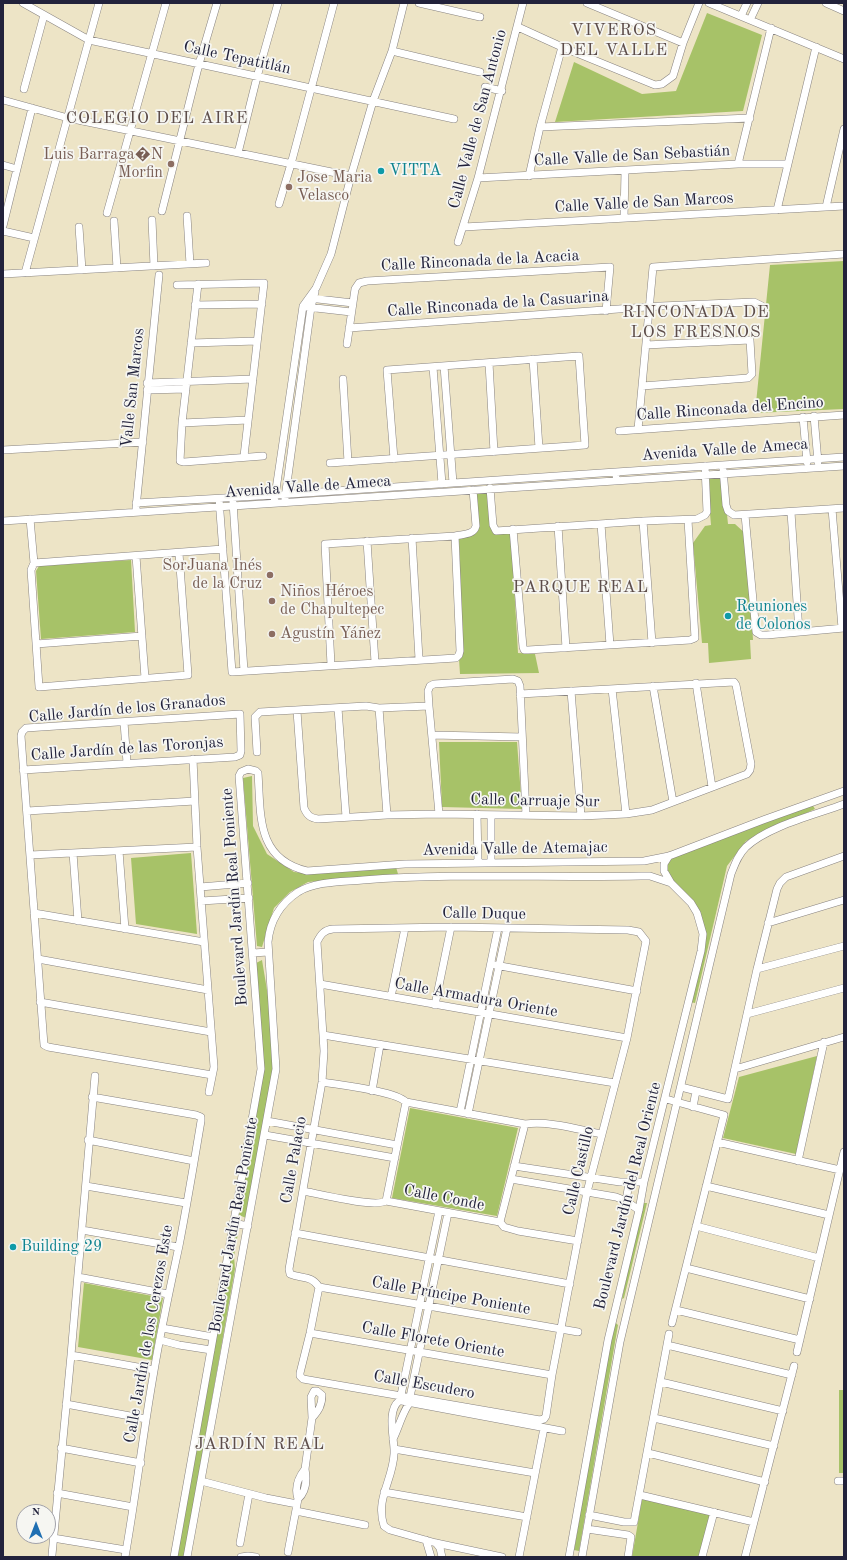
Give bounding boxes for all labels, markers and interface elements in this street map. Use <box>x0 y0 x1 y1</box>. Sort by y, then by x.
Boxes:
district label: VIVEROS DEL VALLE <box>560 21 668 61</box>
street label: Calle Valle de San Antonio <box>445 27 511 211</box>
street label: Calle Tepatitlán <box>182 37 292 79</box>
district label: COLEGIO DEL AIRE <box>66 109 248 129</box>
street label: Calle Valle de San Sebastián <box>533 141 731 171</box>
place label: Luis Barraga�N Morfin <box>43 145 163 183</box>
marker: Luis Barraga�N Morfin <box>166 159 176 169</box>
place label: VITTA <box>389 161 441 181</box>
marker: VITTA <box>376 166 386 176</box>
place label: Jose Maria Velasco <box>297 168 372 206</box>
marker: Jose Maria Velasco <box>284 182 294 192</box>
street label: Calle Valle de San Marcos <box>554 189 734 217</box>
street label: Calle Rinconada de la Acacia <box>380 246 580 276</box>
street label: Calle Rinconada de la Casuarina <box>387 287 609 321</box>
district label: RINCONADA DE LOS FRESNOS <box>622 303 770 343</box>
street label: Valle San Marcos <box>117 327 149 449</box>
street label: Calle Rinconada del Encino <box>636 393 824 425</box>
street label: Avenida Valle de Ameca <box>641 435 809 465</box>
street label: Avenida Valle de Ameca <box>224 472 392 502</box>
place label: SorJuana Inés de la Cruz <box>162 556 262 594</box>
marker: SorJuana Inés de la Cruz <box>265 570 275 580</box>
district label: PARQUE REAL <box>513 578 649 598</box>
place label: Niños Héroes de Chapultepec <box>280 582 384 620</box>
marker: Niños Héroes de Chapultepec <box>267 596 277 606</box>
place label: Reuniones de Colonos <box>736 597 811 635</box>
marker: Reuniones de Colonos <box>723 611 733 621</box>
place label: Agustín Yáñez <box>280 624 381 644</box>
marker: Agustín Yáñez <box>267 629 277 639</box>
street label: Calle Jardín de los Granados <box>28 691 226 727</box>
street label: Calle Jardín de las Toronjas <box>30 733 224 765</box>
street label: Boulevard Jardín Real Poniente <box>218 787 252 1007</box>
street label: Calle Carruaje Sur <box>470 790 600 812</box>
street label: Avenida Valle de Atemajac <box>422 838 608 860</box>
street label: Calle Duque <box>442 904 526 924</box>
street label: Calle Armadura Oriente <box>393 974 559 1022</box>
street label: Boulevard Jardín del Real Oriente <box>590 1080 666 1312</box>
street label: Calle Palacio <box>277 1115 311 1205</box>
street label: Boulevard Jardín Real Poniente <box>206 1116 262 1334</box>
street label: Calle Castillo <box>559 1124 599 1218</box>
street label: Calle Conde <box>402 1181 486 1215</box>
street label: Calle Jardín de los Cerezos Este <box>120 1223 178 1445</box>
place label: Building 29 <box>21 1237 102 1257</box>
marker: Building 29 <box>8 1242 18 1252</box>
street label: Calle Príncipe Poniente <box>370 1273 532 1319</box>
street label: Calle Florete Oriente <box>360 1318 506 1362</box>
street label: Calle Escudero <box>372 1367 476 1403</box>
district label: JARDÍN REAL <box>195 1435 325 1455</box>
north arrow <box>16 1504 56 1544</box>
text: N <box>32 1507 40 1518</box>

